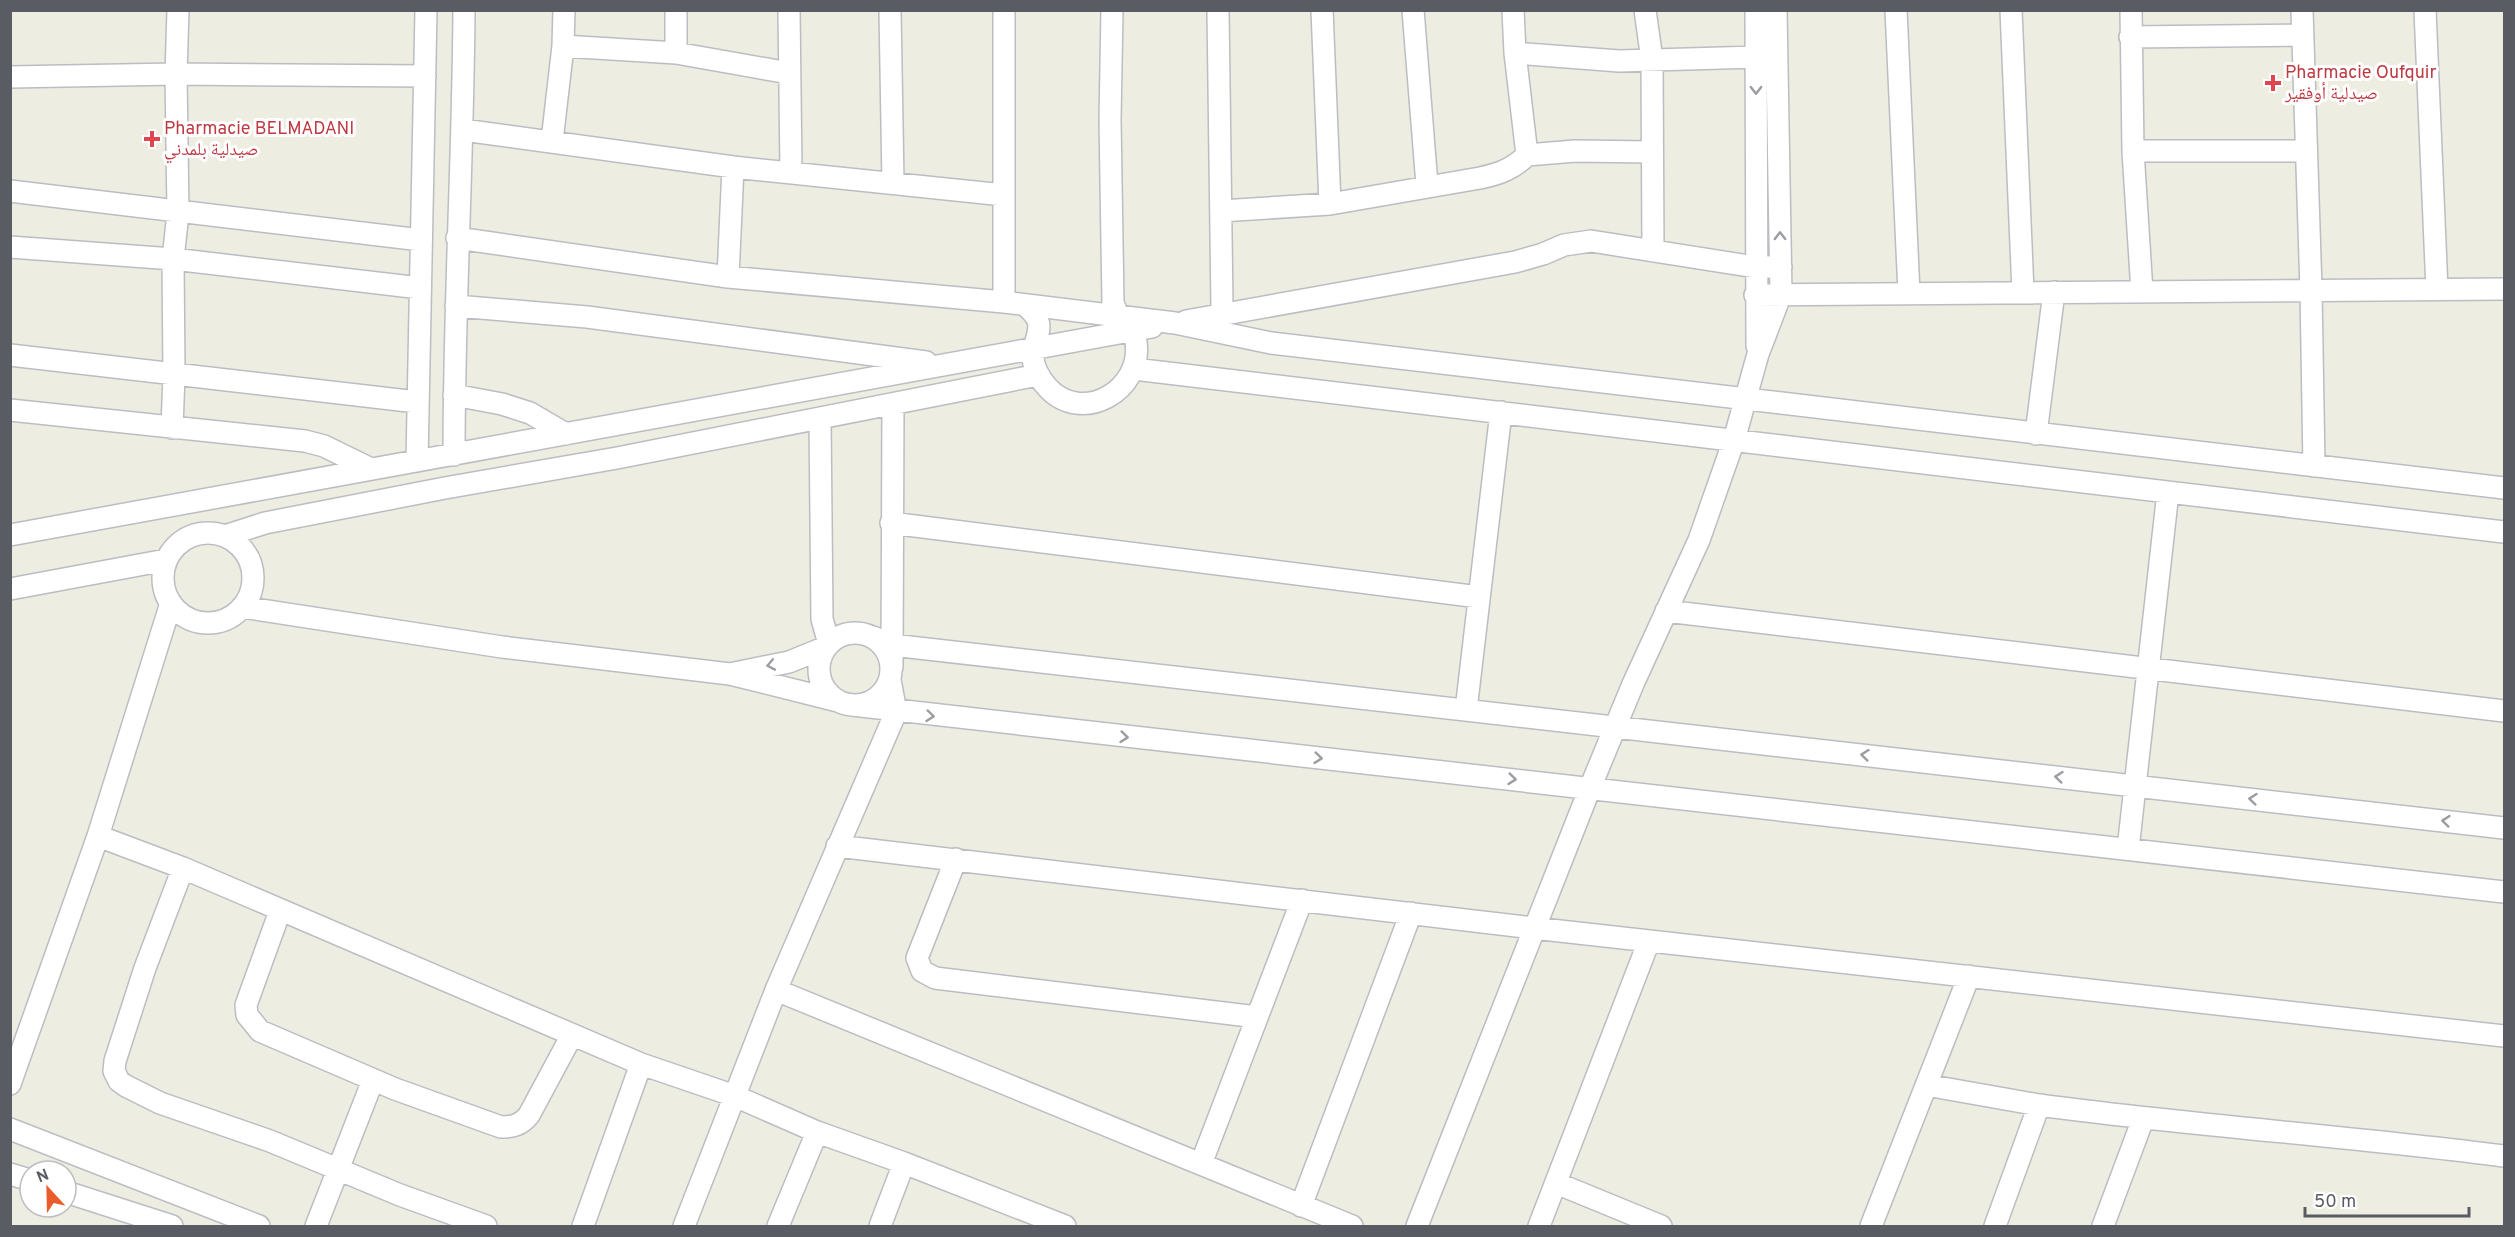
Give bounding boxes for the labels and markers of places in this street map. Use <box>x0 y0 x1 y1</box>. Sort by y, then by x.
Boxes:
place label: Pharmacie Oufquir صيدلية أوفقير <box>2284 62 2436 106</box>
marker: Pharmacie Oufquir صيدلية أوفقير <box>2266 76 2280 90</box>
place label: Pharmacie BELMADANI صيدلية بلمدني <box>164 118 354 163</box>
marker: Pharmacie BELMADANI صيدلية بلمدني <box>145 132 159 146</box>

